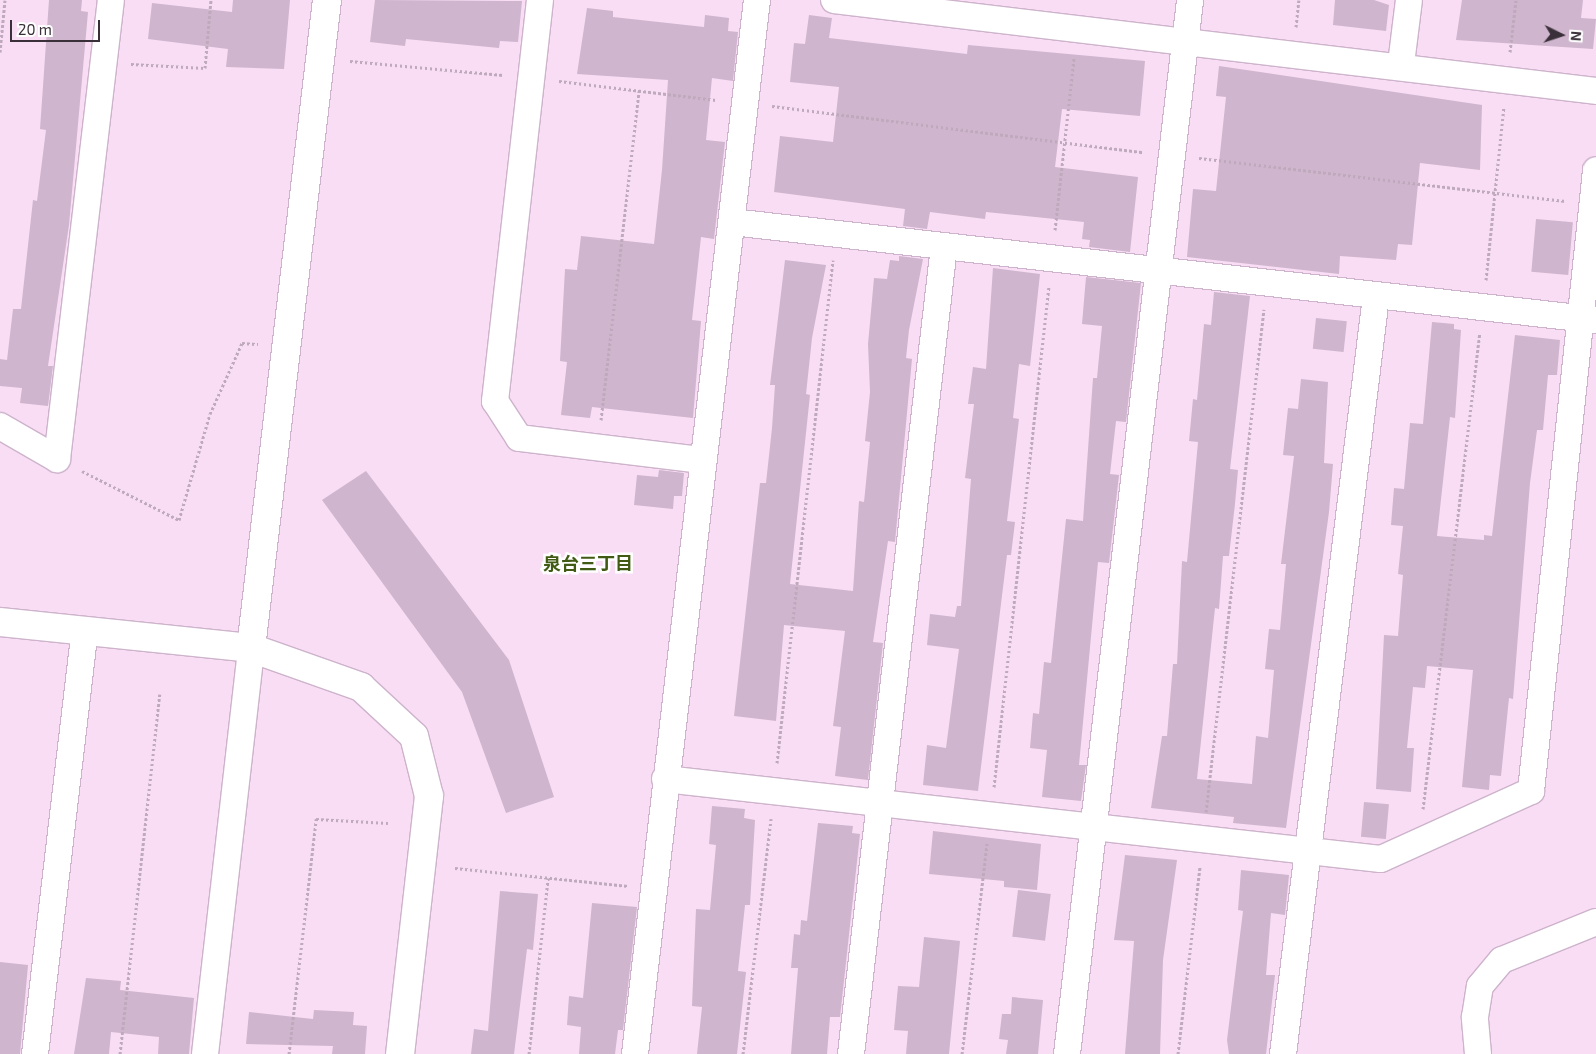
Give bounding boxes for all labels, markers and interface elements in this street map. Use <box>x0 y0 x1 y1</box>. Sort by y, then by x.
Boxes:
scale bar <box>12 10 102 42</box>
north arrow <box>1536 10 1586 60</box>
text: 20 m <box>18 20 52 38</box>
text: N <box>1568 30 1585 42</box>
district label: 泉台三丁目 <box>543 552 633 574</box>

